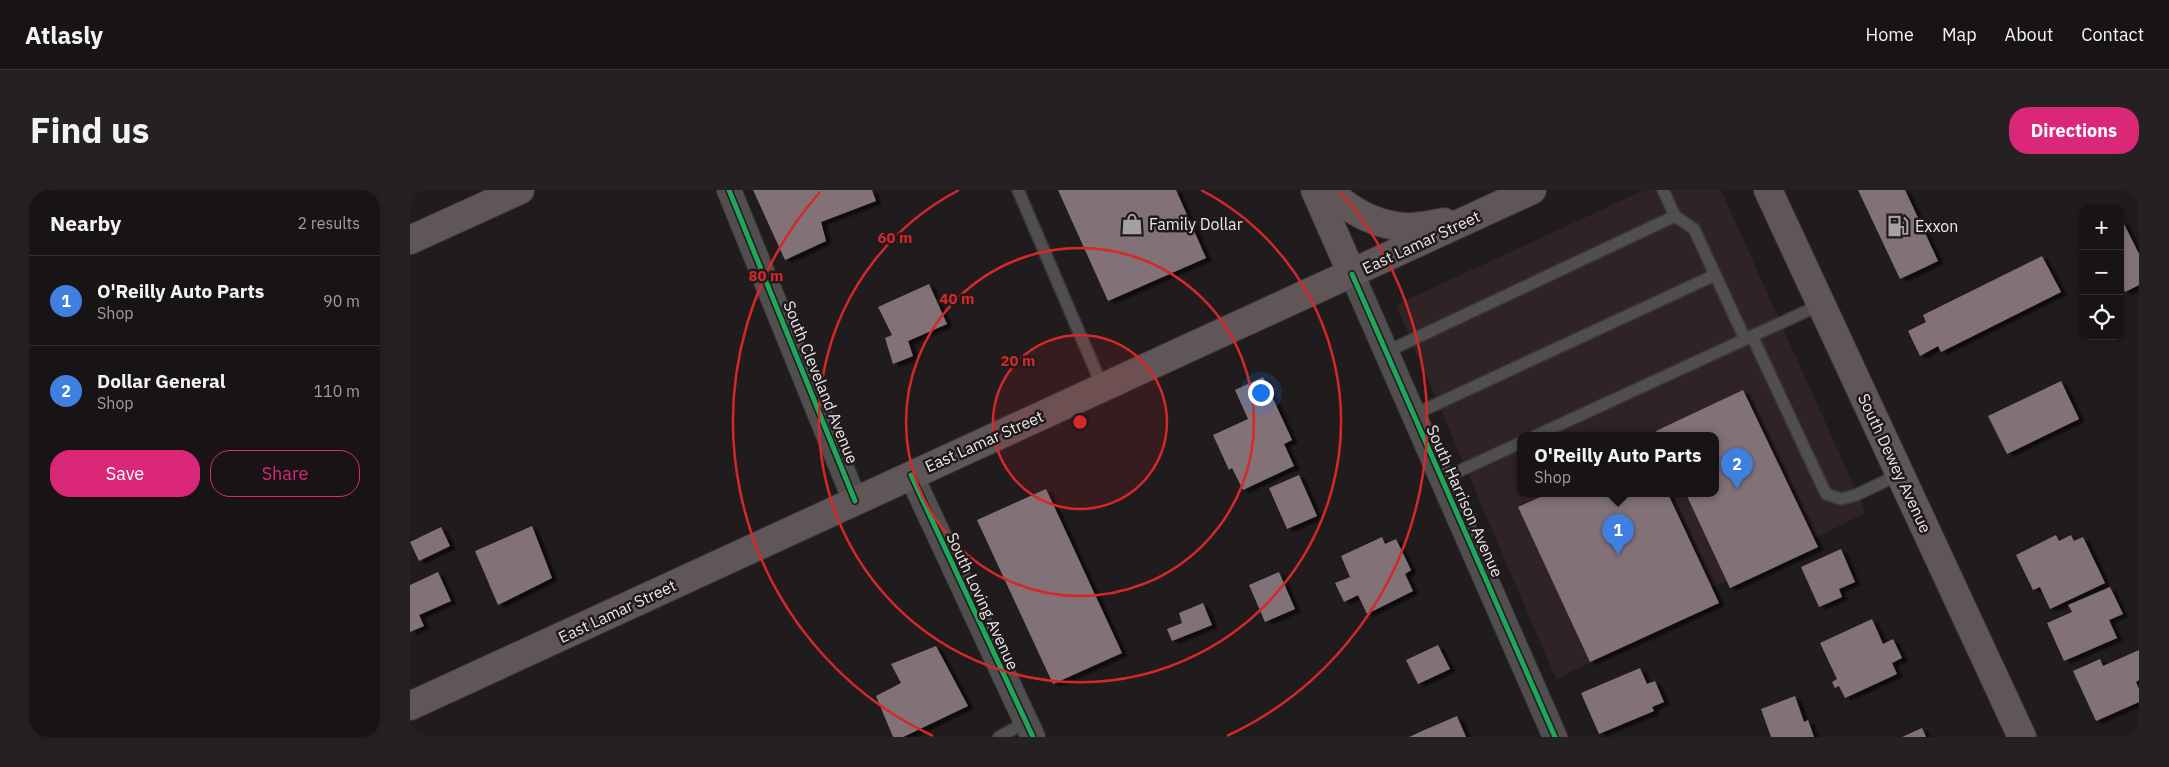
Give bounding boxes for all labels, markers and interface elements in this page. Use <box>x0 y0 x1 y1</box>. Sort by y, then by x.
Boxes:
text: Atlasly <box>25 19 103 51</box>
text: Home <box>1866 23 1914 46</box>
text: Map <box>1942 23 1977 46</box>
text: About <box>2005 23 2053 46</box>
text: Contact <box>2081 23 2144 46</box>
text: Find us <box>30 107 149 153</box>
button: Directions <box>2009 107 2139 154</box>
map controls <box>2079 205 2124 340</box>
button: + <box>2079 205 2124 250</box>
street label: East Lamar Street <box>1359 206 1483 278</box>
text: Nearby <box>50 209 121 237</box>
shop icon: Family Dollar <box>1119 211 1145 237</box>
text: 2 results <box>297 213 360 233</box>
fuel station icon: Exxon <box>1885 213 1911 239</box>
place label: Family Dollar <box>1149 214 1243 234</box>
place label: Exxon <box>1915 216 1958 236</box>
text: 60 m <box>878 228 912 247</box>
button: − <box>2079 250 2124 295</box>
text: 80 m <box>749 266 783 285</box>
text: O'Reilly Auto Parts <box>97 279 264 303</box>
text: 40 m <box>940 289 974 308</box>
text: 1 <box>61 291 71 311</box>
text: 90 m <box>323 291 360 311</box>
button: locate <box>2079 295 2124 340</box>
street label: South Cleveland Avenue <box>779 298 863 466</box>
text: Shop <box>97 303 134 323</box>
text: 20 m <box>1001 351 1035 370</box>
text: Dollar General <box>97 369 226 393</box>
your location <box>1248 380 1274 406</box>
text: 2 <box>61 381 71 401</box>
text: 110 m <box>313 381 360 401</box>
street label: South Dewey Avenue <box>1854 390 1936 536</box>
text: Shop <box>97 393 134 413</box>
street label: East Lamar Street <box>922 406 1046 476</box>
centre of rings <box>1071 413 1089 431</box>
street label: South Harrison Avenue <box>1422 422 1508 580</box>
popup <box>1517 432 1719 497</box>
text: O'Reilly Auto Parts <box>1534 443 1702 467</box>
pin: 2 <box>1721 448 1753 489</box>
button: Save <box>50 450 200 497</box>
button: Share <box>210 450 360 497</box>
text: Shop <box>1534 467 1571 487</box>
pin: 1 <box>1602 514 1634 555</box>
street label: South Loving Avenue <box>942 529 1024 673</box>
street label: East Lamar Street <box>555 575 679 647</box>

